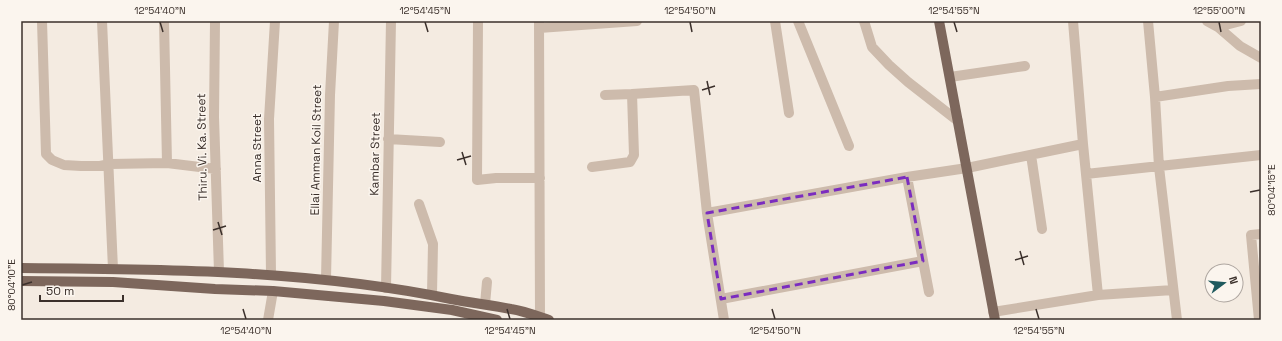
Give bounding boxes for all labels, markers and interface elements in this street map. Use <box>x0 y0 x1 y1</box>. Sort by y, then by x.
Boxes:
text: 12°54'40"N <box>134 4 186 17</box>
text: 12°54'45"N <box>399 4 451 17</box>
text: 12°54'50"N <box>664 4 716 17</box>
text: 12°54'55"N <box>928 4 980 17</box>
text: 12°55'00"N <box>1193 4 1245 17</box>
street label: Ellai Amman Koil Street <box>307 84 325 216</box>
street label: Thiru. Vi. Ka. Street <box>193 93 211 201</box>
street label: Kambar Street <box>366 112 384 196</box>
street label: Anna Street <box>249 114 265 182</box>
text: 80°04'15"E <box>1265 164 1278 216</box>
text: 80°04'10"E <box>5 259 18 311</box>
north arrow <box>1204 263 1244 303</box>
text: N <box>1226 275 1241 286</box>
scale bar <box>40 277 123 303</box>
text: 50 m <box>46 283 74 299</box>
text: 12°54'40"N <box>220 324 272 337</box>
text: 12°54'45"N <box>484 324 536 337</box>
text: 12°54'50"N <box>749 324 801 337</box>
text: 12°54'55"N <box>1013 324 1065 337</box>

